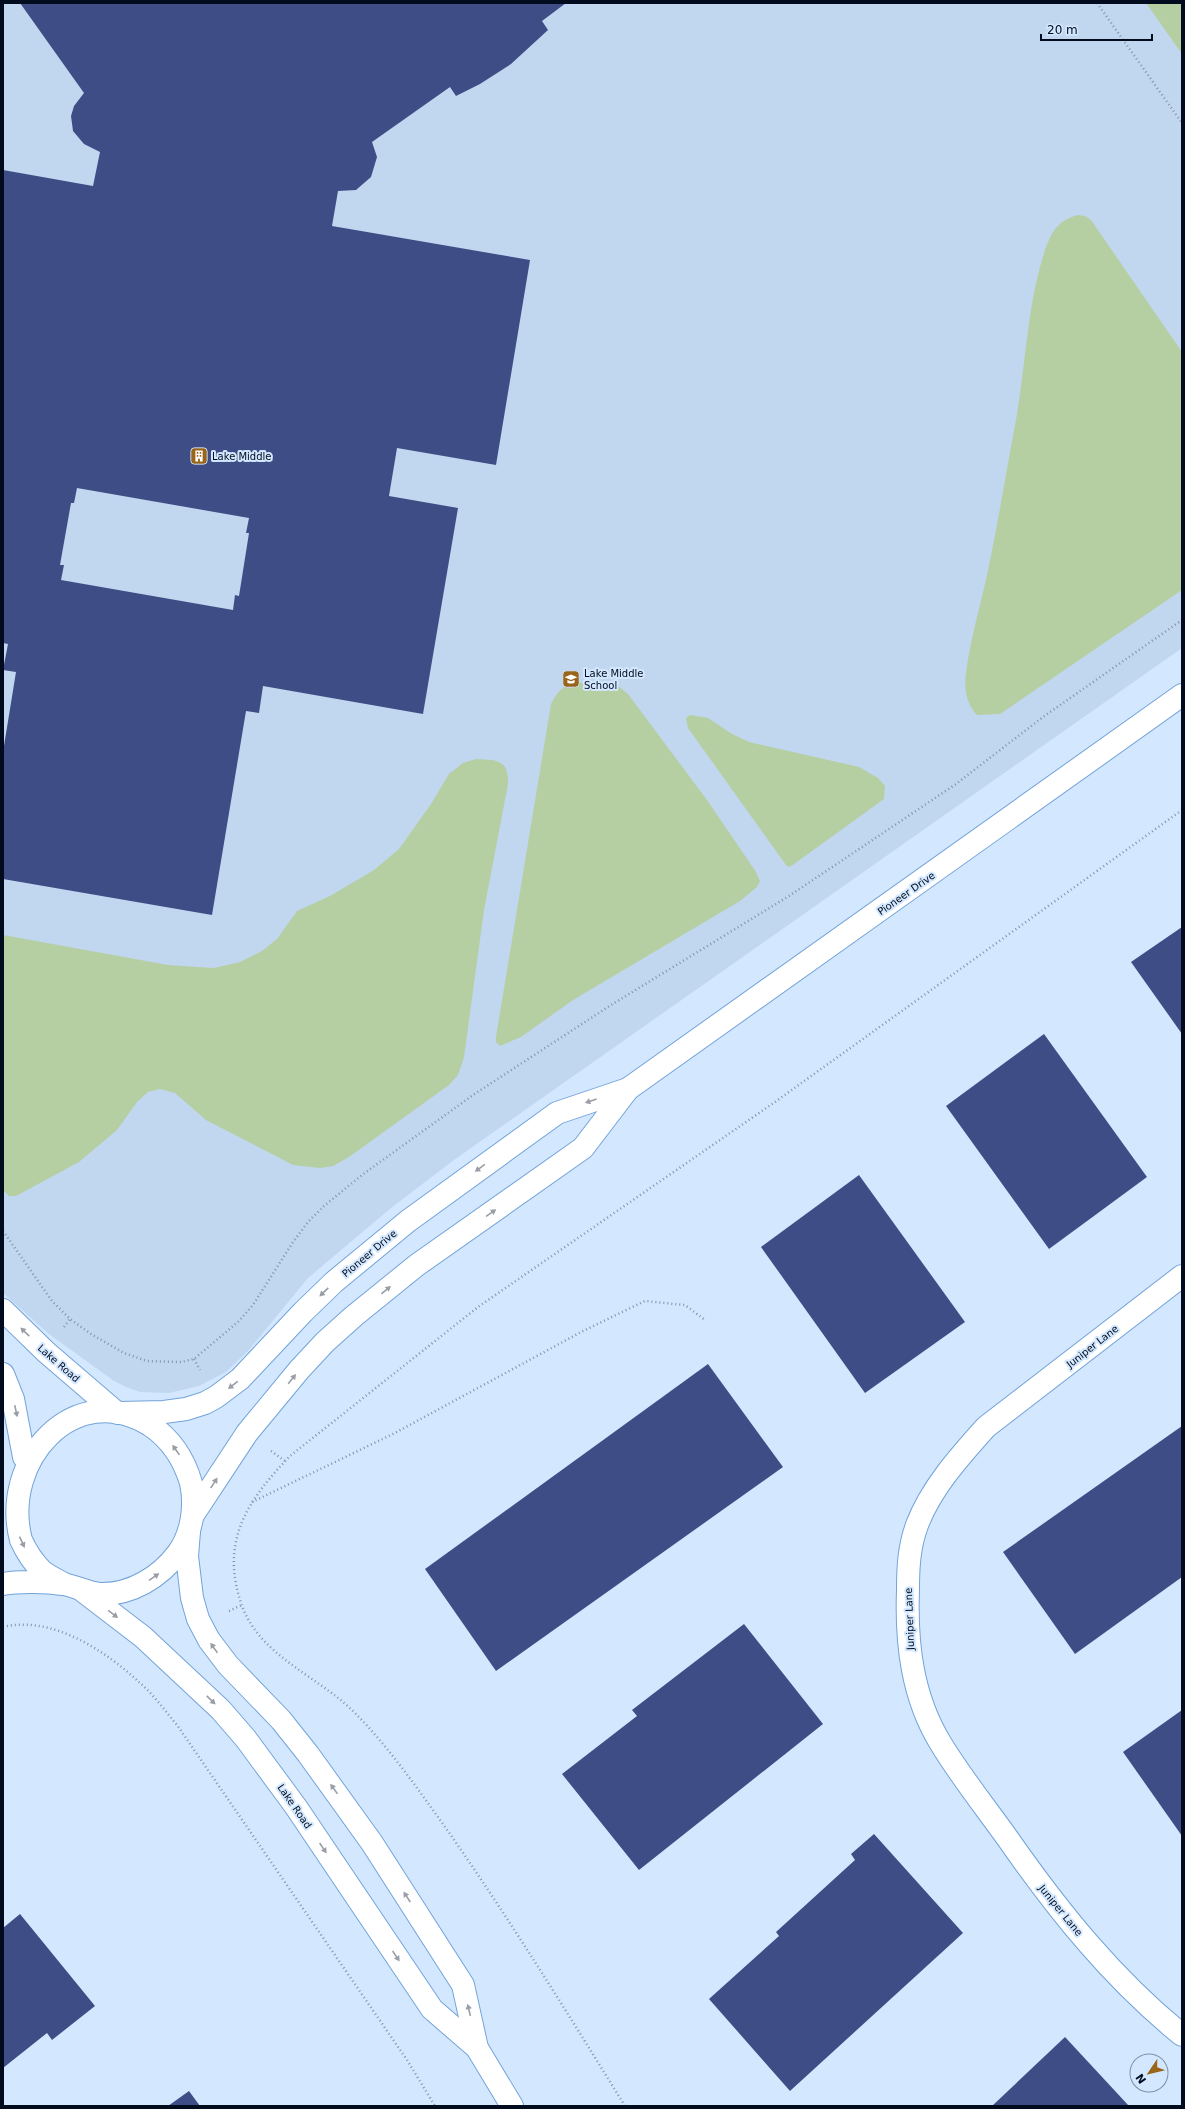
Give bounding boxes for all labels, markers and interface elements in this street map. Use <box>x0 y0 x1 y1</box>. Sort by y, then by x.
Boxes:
scale bar <box>1041 16 1152 42</box>
text: 20 m <box>1047 23 1078 37</box>
building icon: Lake Middle <box>189 446 209 466</box>
place label: Lake Middle <box>212 451 272 462</box>
place label: Lake Middle School <box>584 668 644 691</box>
school or university icon: Lake Middle School <box>561 669 581 689</box>
street label: Pioneer Drive <box>876 870 937 917</box>
one-way arrow <box>584 1099 596 1105</box>
one-way arrow <box>475 1164 486 1172</box>
one-way arrow <box>486 1209 496 1217</box>
street label: Pioneer Drive <box>340 1228 399 1279</box>
one-way arrow <box>381 1285 392 1294</box>
one-way arrow <box>319 1287 329 1297</box>
street label: Juniper Lane <box>1064 1323 1120 1371</box>
one-way arrow <box>20 1327 30 1337</box>
street label: Lake Road <box>36 1342 82 1384</box>
one-way arrow <box>287 1373 296 1384</box>
one-way arrow <box>227 1381 238 1389</box>
one-way arrow <box>13 1405 19 1417</box>
one-way arrow <box>172 1445 180 1455</box>
one-way arrow <box>210 1477 218 1488</box>
one-way arrow <box>19 1536 25 1548</box>
one-way arrow <box>149 1573 159 1581</box>
street label: Juniper Lane <box>903 1588 916 1651</box>
one-way arrow <box>108 1610 119 1618</box>
one-way arrow <box>210 1642 218 1653</box>
one-way arrow <box>206 1695 216 1705</box>
street label: Lake Road <box>275 1782 314 1831</box>
one-way arrow <box>331 1784 339 1794</box>
one-way arrow <box>319 1842 327 1853</box>
street label: Juniper Lane <box>1036 1882 1085 1938</box>
one-way arrow <box>403 1891 410 1903</box>
one-way arrow <box>392 1950 399 1961</box>
one-way arrow <box>466 2004 472 2016</box>
north arrow <box>1129 2053 1169 2093</box>
text: N <box>1133 2071 1149 2086</box>

